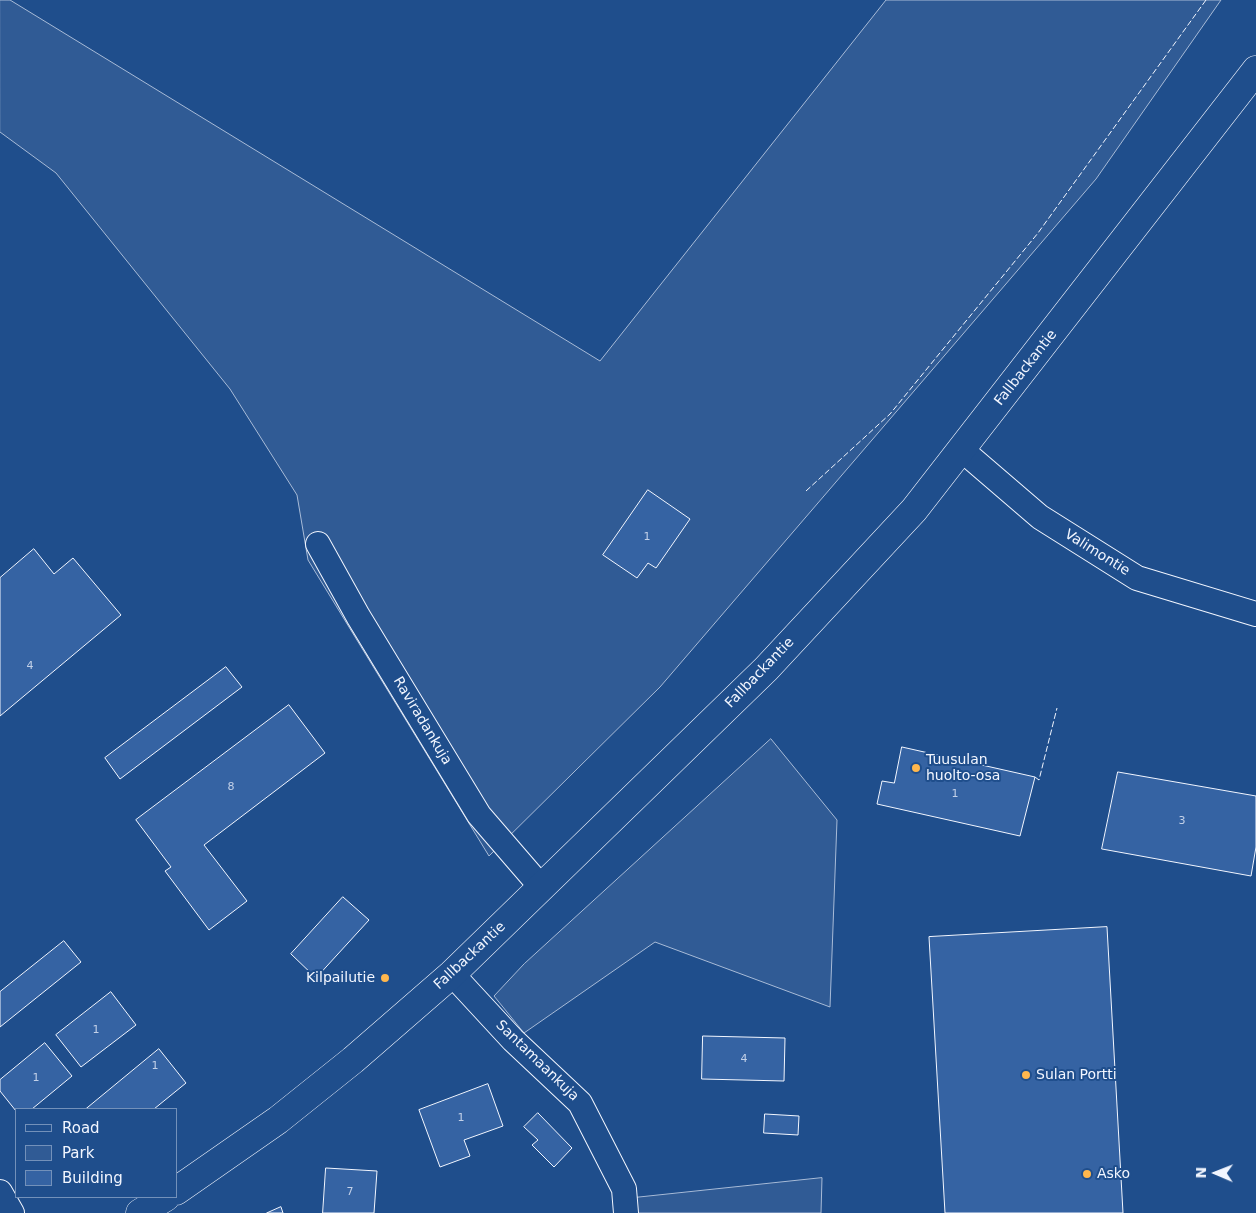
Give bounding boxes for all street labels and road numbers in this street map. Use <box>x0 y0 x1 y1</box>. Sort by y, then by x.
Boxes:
street label: Fallbackantie <box>991 327 1061 409</box>
street label: Valimontie <box>1061 526 1133 580</box>
street label: Fallbackantie <box>722 634 798 712</box>
street label: Raviradankuja <box>389 674 455 768</box>
street label: Fallbackantie <box>431 919 509 993</box>
street label: Santamaankuja <box>492 1017 582 1105</box>

